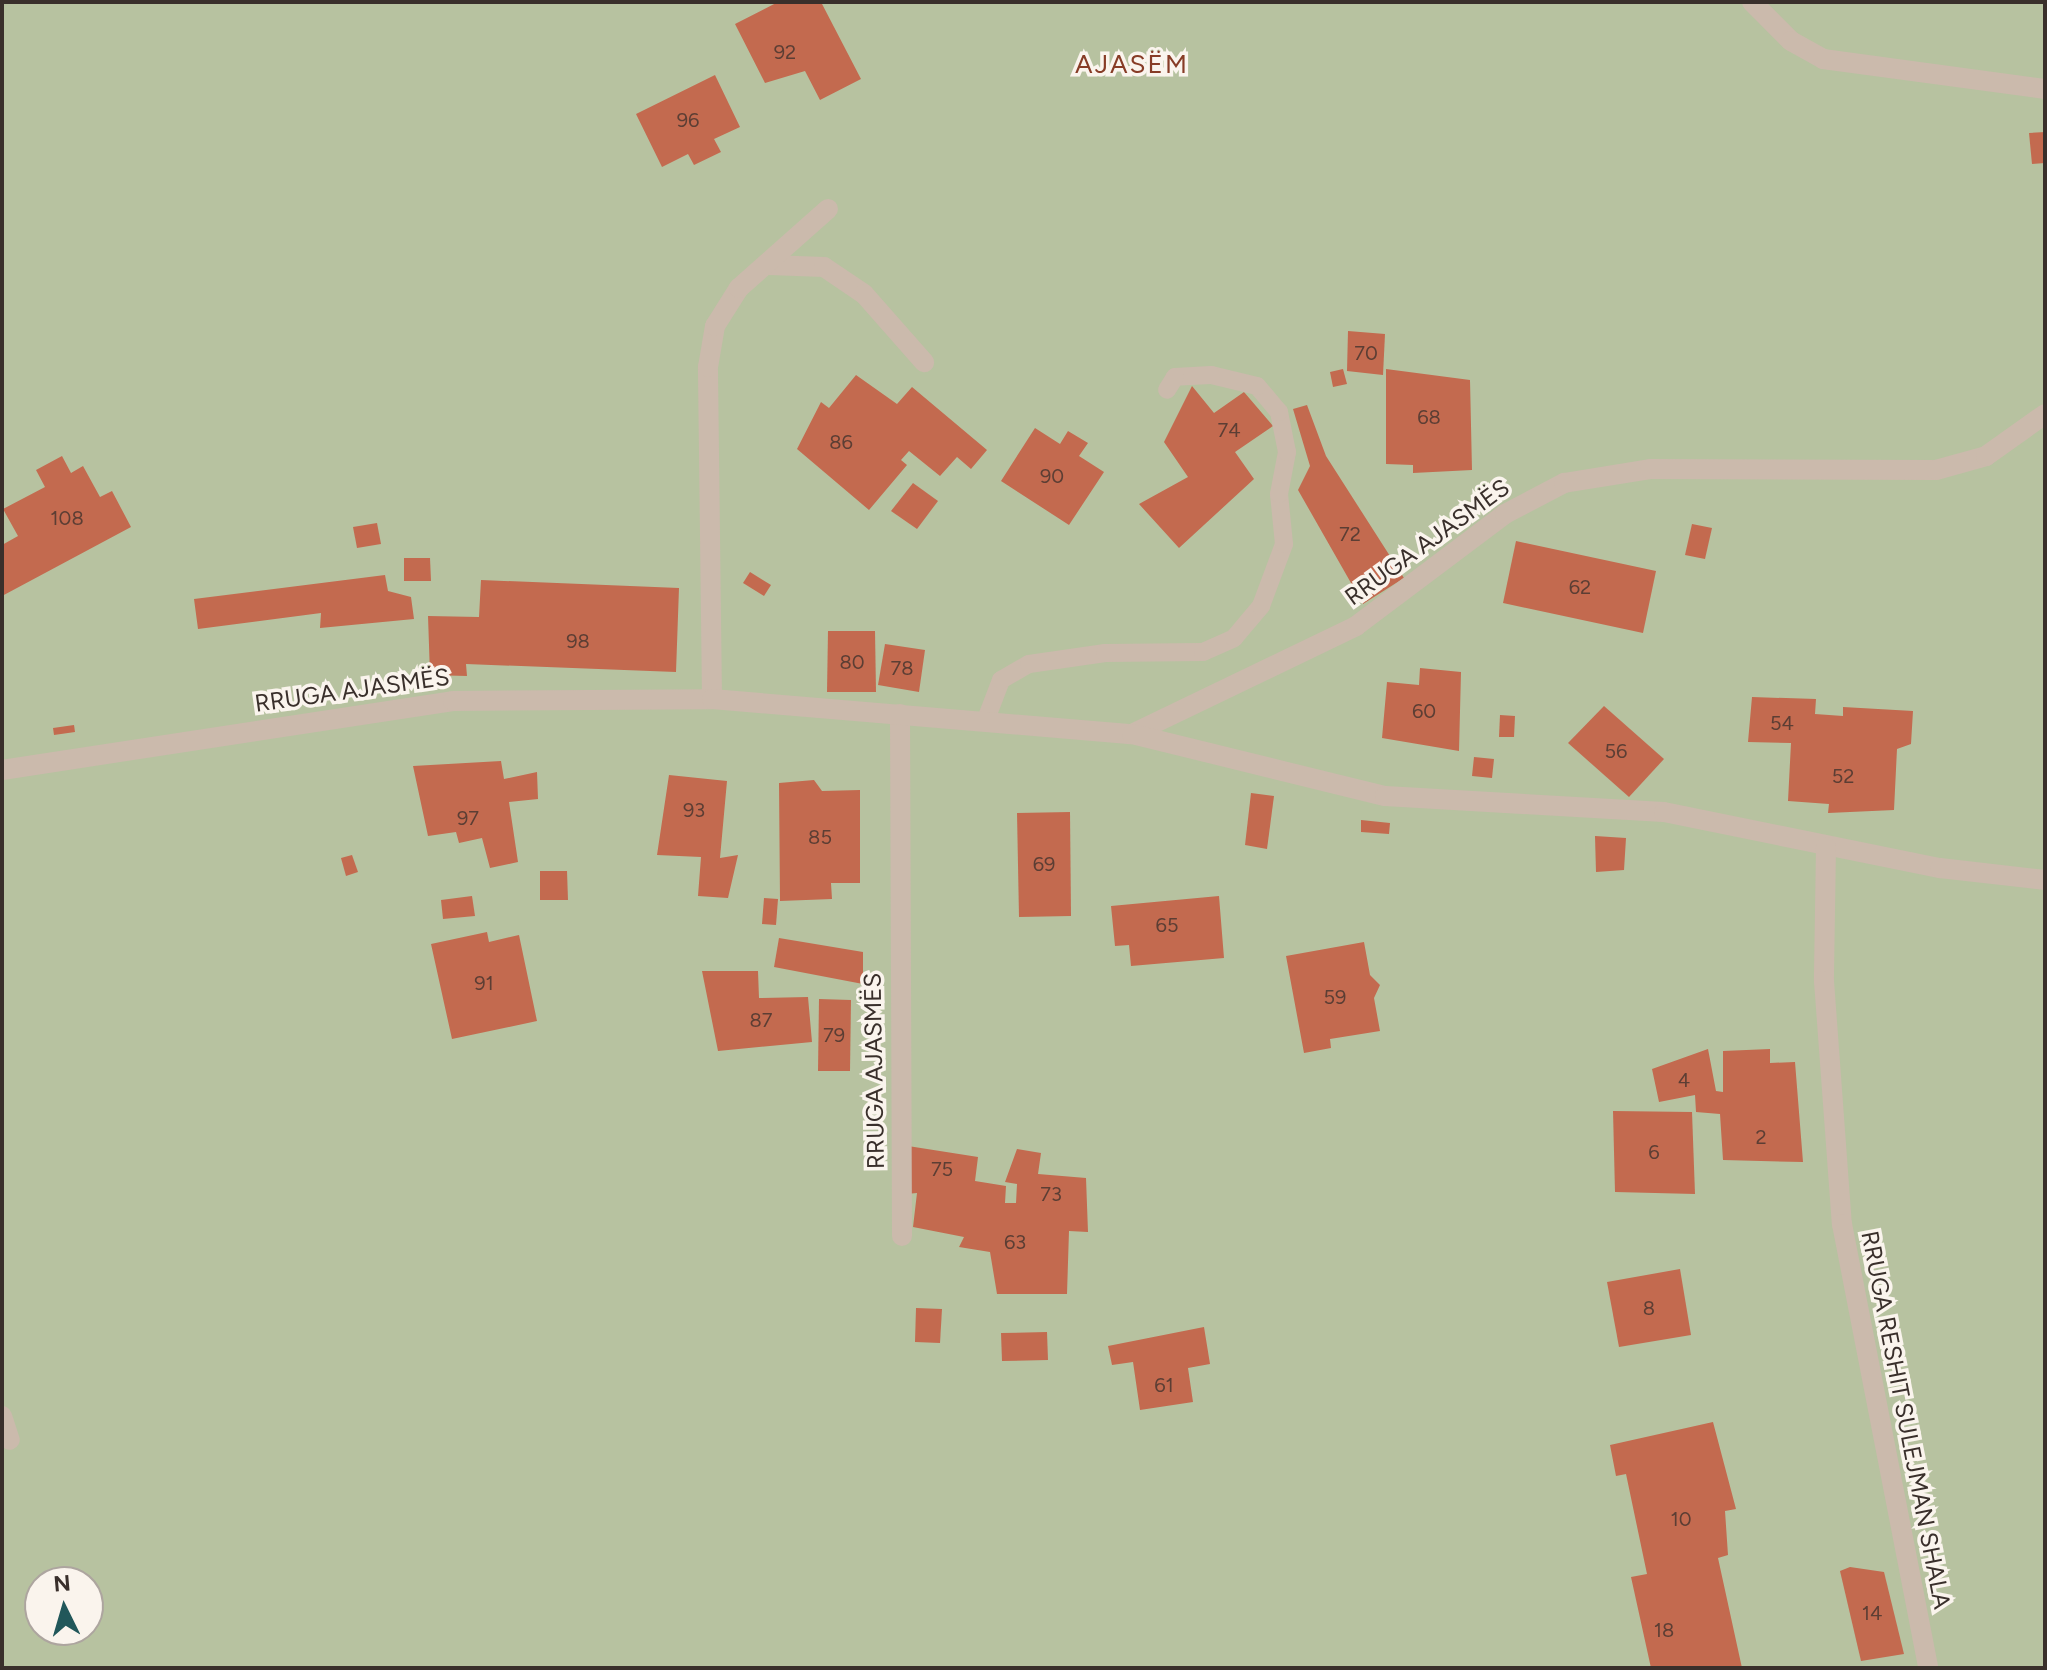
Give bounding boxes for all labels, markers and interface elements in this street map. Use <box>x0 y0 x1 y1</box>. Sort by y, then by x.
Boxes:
house number: 92 <box>774 40 796 64</box>
district label: AJASËM <box>1075 49 1189 81</box>
house number: 96 <box>677 108 699 132</box>
house number: 70 <box>1354 341 1378 365</box>
house number: 68 <box>1417 405 1441 429</box>
house number: 74 <box>1217 418 1241 442</box>
house number: 86 <box>829 430 853 454</box>
house number: 90 <box>1040 464 1064 488</box>
street label: RRUGA AJASMËS <box>1339 473 1515 611</box>
house number: 108 <box>50 506 84 530</box>
house number: 72 <box>1339 522 1361 546</box>
house number: 62 <box>1569 575 1591 599</box>
house number: 98 <box>566 629 590 653</box>
house number: 80 <box>839 650 865 674</box>
house number: 78 <box>890 656 914 680</box>
street label: RRUGA AJASMËS <box>253 662 451 718</box>
house number: 60 <box>1412 699 1436 723</box>
house number: 54 <box>1770 711 1794 735</box>
house number: 56 <box>1605 739 1627 763</box>
house number: 52 <box>1832 764 1854 788</box>
house number: 93 <box>683 798 705 822</box>
house number: 97 <box>457 806 479 830</box>
house number: 85 <box>808 825 832 849</box>
house number: 69 <box>1033 852 1055 876</box>
house number: 65 <box>1156 913 1178 937</box>
house number: 91 <box>474 971 494 995</box>
street label: RRUGA AJASMËS <box>858 973 890 1169</box>
house number: 59 <box>1324 985 1346 1009</box>
house number: 87 <box>749 1008 773 1032</box>
house number: 79 <box>823 1023 845 1047</box>
house number: 4 <box>1678 1068 1690 1092</box>
house number: 2 <box>1755 1125 1767 1149</box>
house number: 6 <box>1648 1140 1660 1164</box>
house number: 75 <box>931 1157 953 1181</box>
house number: 73 <box>1040 1182 1062 1206</box>
street label: RRUGA RESHIT SULEJMAN SHALA <box>1855 1229 1957 1611</box>
house number: 63 <box>1004 1230 1026 1254</box>
house number: 8 <box>1643 1296 1655 1320</box>
house number: 61 <box>1154 1373 1174 1397</box>
house number: 10 <box>1670 1507 1692 1531</box>
north arrow <box>24 1566 104 1646</box>
text: N <box>52 1569 72 1598</box>
house number: 14 <box>1862 1601 1882 1625</box>
house number: 18 <box>1654 1618 1674 1642</box>

